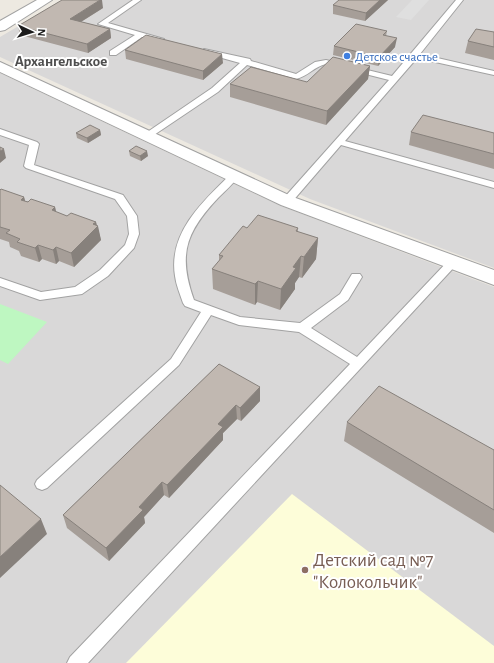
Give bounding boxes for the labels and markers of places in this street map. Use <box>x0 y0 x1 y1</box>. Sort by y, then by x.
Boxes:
marker: Детское счастье <box>342 51 352 61</box>
place label: Детское счастье <box>355 51 438 64</box>
place label: Детский сад №7 "Колокольчик" <box>313 551 433 592</box>
marker: Детский сад №7 "Колокольчик" <box>300 565 310 575</box>

